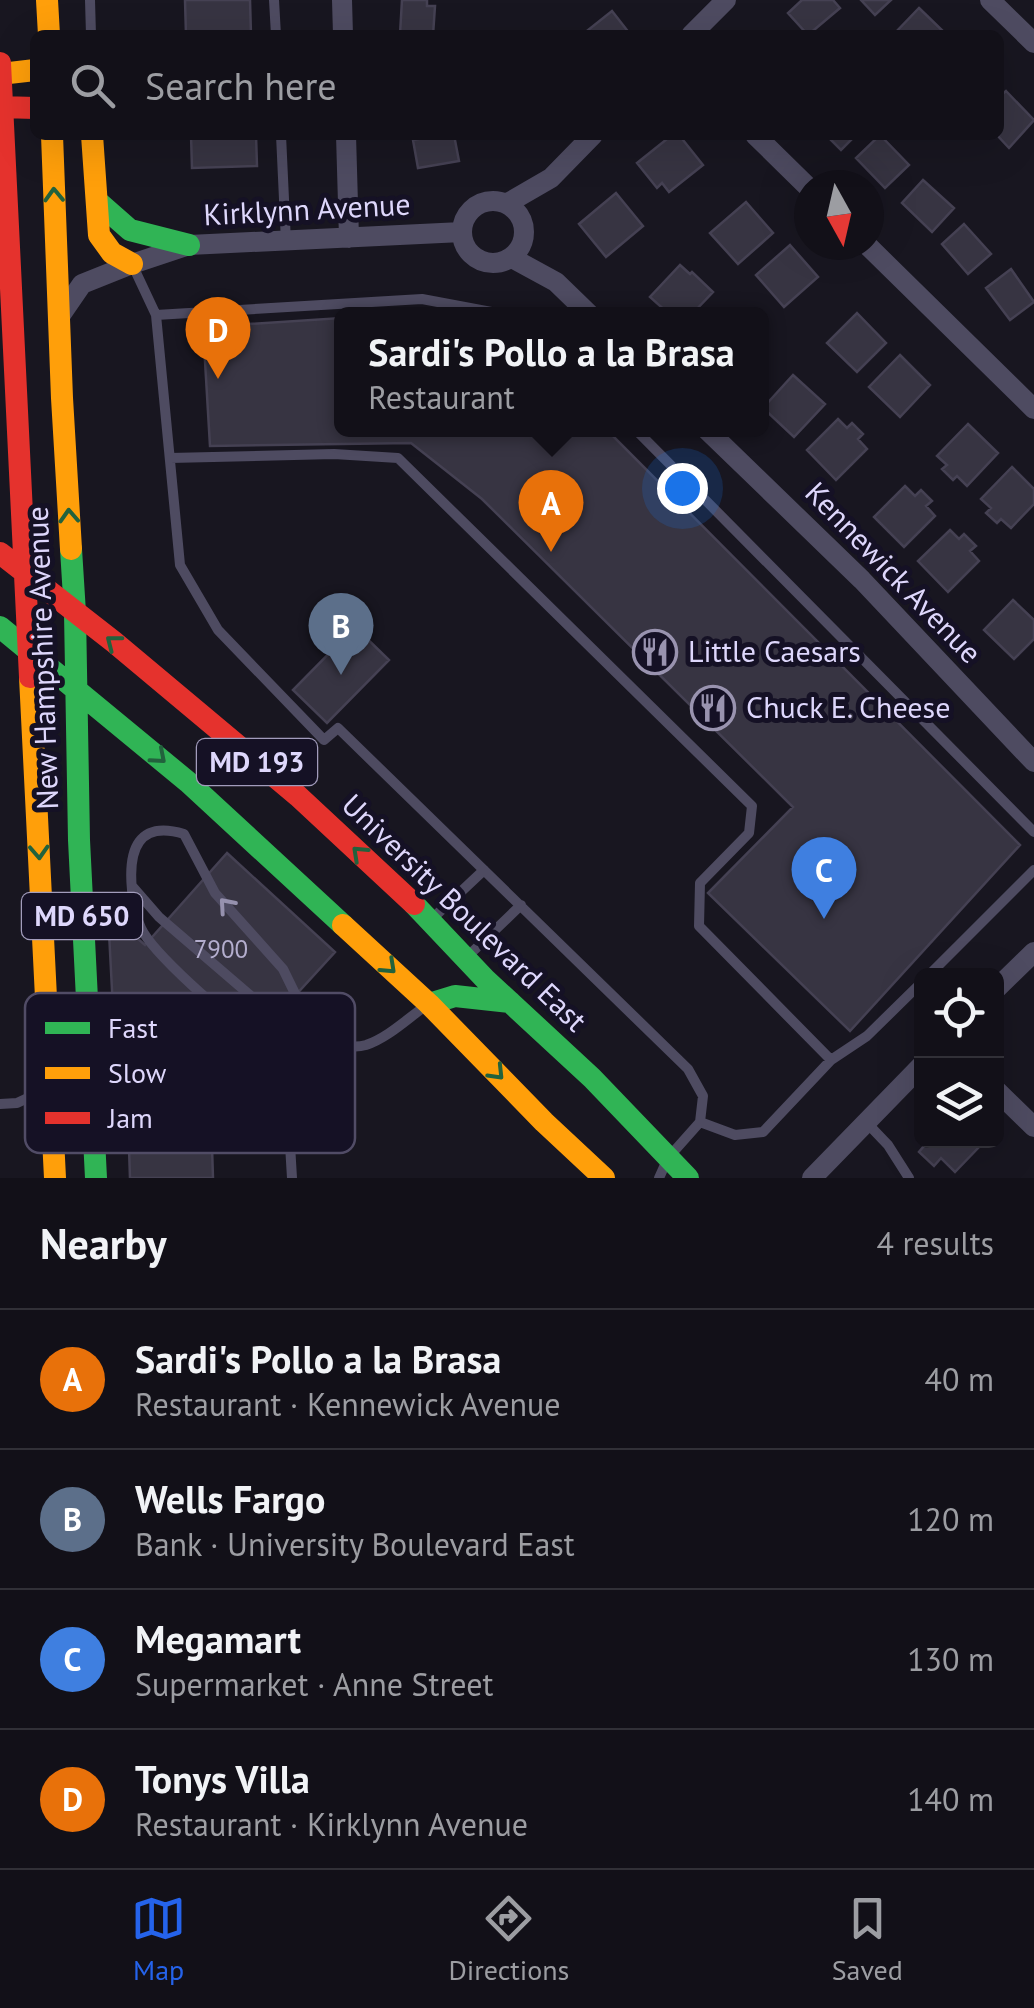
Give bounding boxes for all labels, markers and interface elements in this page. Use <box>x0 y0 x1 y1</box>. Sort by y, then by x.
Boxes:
search box <box>30 30 1004 140</box>
icon: search <box>65 58 120 113</box>
text: Search here <box>145 61 337 110</box>
north arrow <box>794 170 884 260</box>
street label: Kirklynn Avenue <box>202 184 411 233</box>
one-way arrow <box>44 186 65 202</box>
pin: D <box>186 296 250 379</box>
popup <box>334 307 769 437</box>
text: Sardi's Pollo a la Brasa <box>368 327 735 376</box>
text: Restaurant <box>368 376 515 418</box>
your location <box>657 463 708 514</box>
pin: A <box>518 470 584 552</box>
street label: Kennewick Avenue <box>798 473 991 671</box>
street label: New Hampshire Avenue <box>17 506 66 810</box>
one-way arrow <box>58 507 79 523</box>
pin: B <box>308 592 374 675</box>
restaurant icon: Little Caesars <box>632 629 678 675</box>
place label: Little Caesars <box>688 631 861 670</box>
one-way arrow <box>106 636 124 654</box>
restaurant icon: Chuck E. Cheese <box>690 685 736 731</box>
place label: Chuck E. Cheese <box>746 687 950 726</box>
road number: MD 193 <box>197 739 317 785</box>
one-way arrow <box>147 745 166 763</box>
street label: University Boulevard East <box>334 785 596 1039</box>
pin: C <box>792 836 856 919</box>
one-way arrow <box>28 845 49 861</box>
one-way arrow <box>353 847 371 865</box>
road number: MD 650 <box>22 893 142 939</box>
one-way arrow <box>219 898 237 917</box>
house number: 7900 <box>194 933 248 965</box>
one-way arrow <box>377 955 396 973</box>
map controls <box>914 968 1004 1148</box>
button: locate <box>914 968 1004 1058</box>
legend <box>25 993 355 1153</box>
text: Fast <box>108 1009 158 1046</box>
text: Slow <box>108 1054 167 1091</box>
button: layers <box>914 1058 1004 1148</box>
one-way arrow <box>485 1062 503 1080</box>
text: Jam <box>107 1099 153 1136</box>
text: Nearby <box>40 1216 167 1271</box>
text: 4 results <box>876 1222 994 1264</box>
text: Sardi's Pollo a la Brasa <box>135 1334 501 1383</box>
text: A <box>63 1358 82 1400</box>
text: 40 m <box>925 1358 994 1400</box>
text: Restaurant · Kennewick Avenue <box>135 1383 560 1425</box>
text: Wells Fargo <box>135 1474 325 1523</box>
text: B <box>63 1498 82 1540</box>
text: 120 m <box>907 1498 994 1540</box>
text: Bank · University Boulevard East <box>135 1523 575 1565</box>
text: Megamart <box>135 1614 301 1663</box>
text: C <box>64 1638 81 1680</box>
text: 130 m <box>907 1638 994 1680</box>
text: Supermarket · Anne Street <box>135 1663 493 1705</box>
text: Tonys Villa <box>135 1754 310 1803</box>
text: D <box>62 1778 83 1820</box>
text: 140 m <box>907 1778 994 1820</box>
text: Restaurant · Kirklynn Avenue <box>135 1803 528 1845</box>
tab: Map <box>131 1891 186 1988</box>
tab: Directions <box>448 1891 569 1988</box>
tab: Saved <box>832 1891 903 1988</box>

